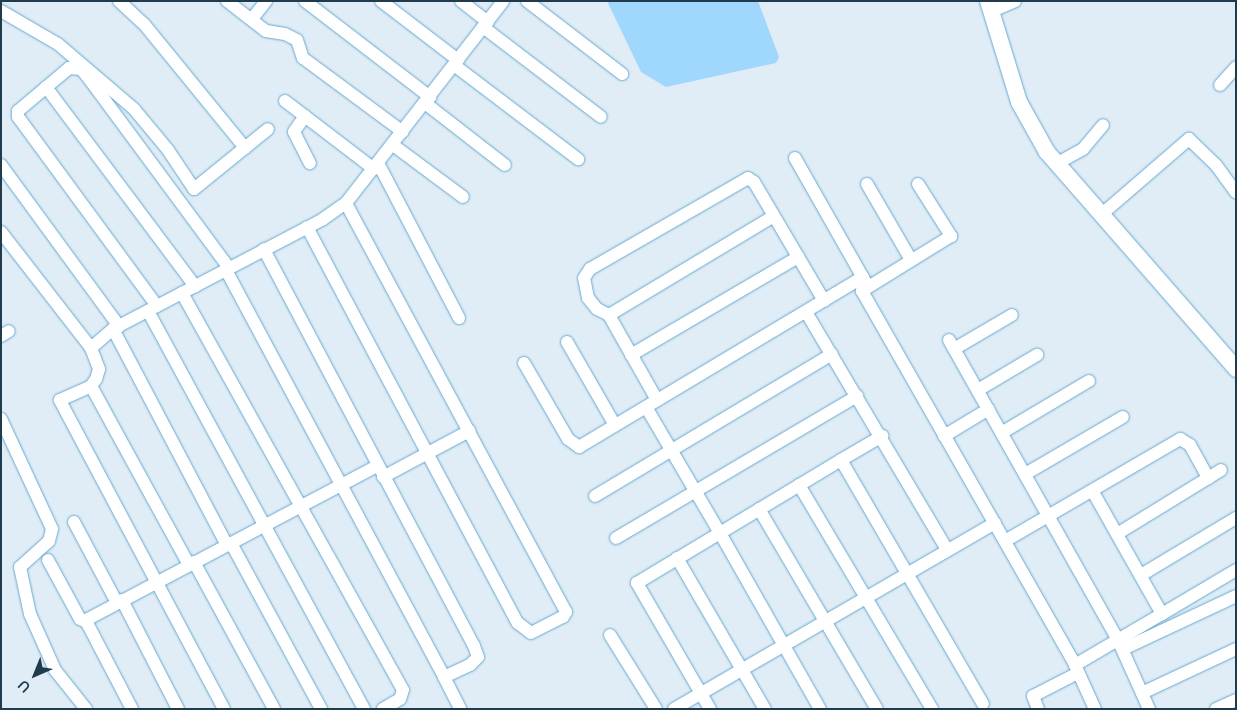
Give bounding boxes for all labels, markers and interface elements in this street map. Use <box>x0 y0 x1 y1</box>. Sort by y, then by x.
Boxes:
north arrow <box>10 650 60 700</box>
text: U <box>15 676 34 696</box>

